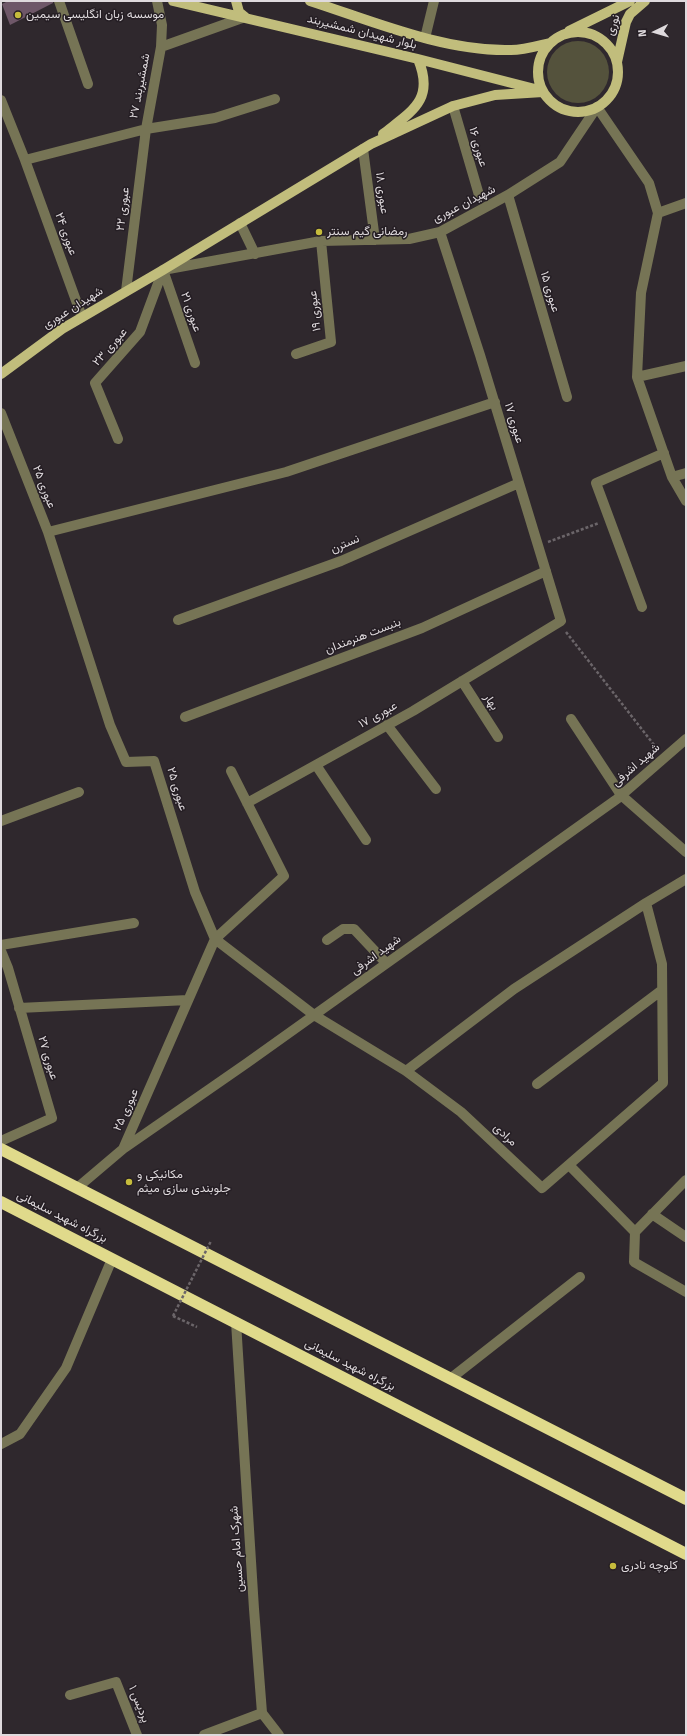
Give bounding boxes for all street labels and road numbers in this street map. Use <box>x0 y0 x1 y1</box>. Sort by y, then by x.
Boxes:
street label: بلوار شهیدان شمشیربند <box>306 11 418 53</box>
street label: نوری <box>603 13 623 37</box>
street label: شمشیربند ۲۷ <box>127 52 153 120</box>
street label: عبوری ۱۶ <box>465 125 491 169</box>
street label: عبوری ۱۸ <box>372 171 392 215</box>
street label: شهیدان عبوری <box>430 182 498 226</box>
street label: عبوری ۲۲ <box>113 186 133 232</box>
street label: عبوری ۲۴ <box>52 211 80 257</box>
street label: عبوری ۱۵ <box>537 270 563 314</box>
street label: شهیدان عبوری <box>40 284 106 332</box>
street label: عبوری ۲۱ <box>177 290 205 334</box>
street label: عبوری ۱۹ <box>306 290 324 332</box>
street label: عبوری ۲۳ <box>90 325 130 369</box>
street label: عبوری ۱۷ <box>501 401 527 445</box>
street label: عبوری ۲۵ <box>29 463 59 511</box>
street label: نسترن <box>328 531 362 557</box>
street label: بنبست هنرمندان <box>323 615 403 657</box>
street label: بهار <box>480 691 502 713</box>
street label: عبوری ۱۷ <box>356 699 400 731</box>
street label: شهید اشرفی <box>609 740 663 790</box>
street label: عبوری ۲۵ <box>164 765 190 813</box>
street label: شهید اشرفی <box>348 932 404 978</box>
street label: عبوری ۲۷ <box>35 1034 61 1082</box>
street label: عبوری ۲۵ <box>110 1087 142 1133</box>
street label: مرادی <box>490 1120 520 1150</box>
street label: بزرگراه شهید سلیمانی <box>14 1188 110 1246</box>
street label: بزرگراه شهید سلیمانی <box>302 1336 398 1394</box>
street label: شهرک امام حسین <box>227 1505 247 1593</box>
street label: پردیس ۱ <box>125 1683 153 1725</box>

